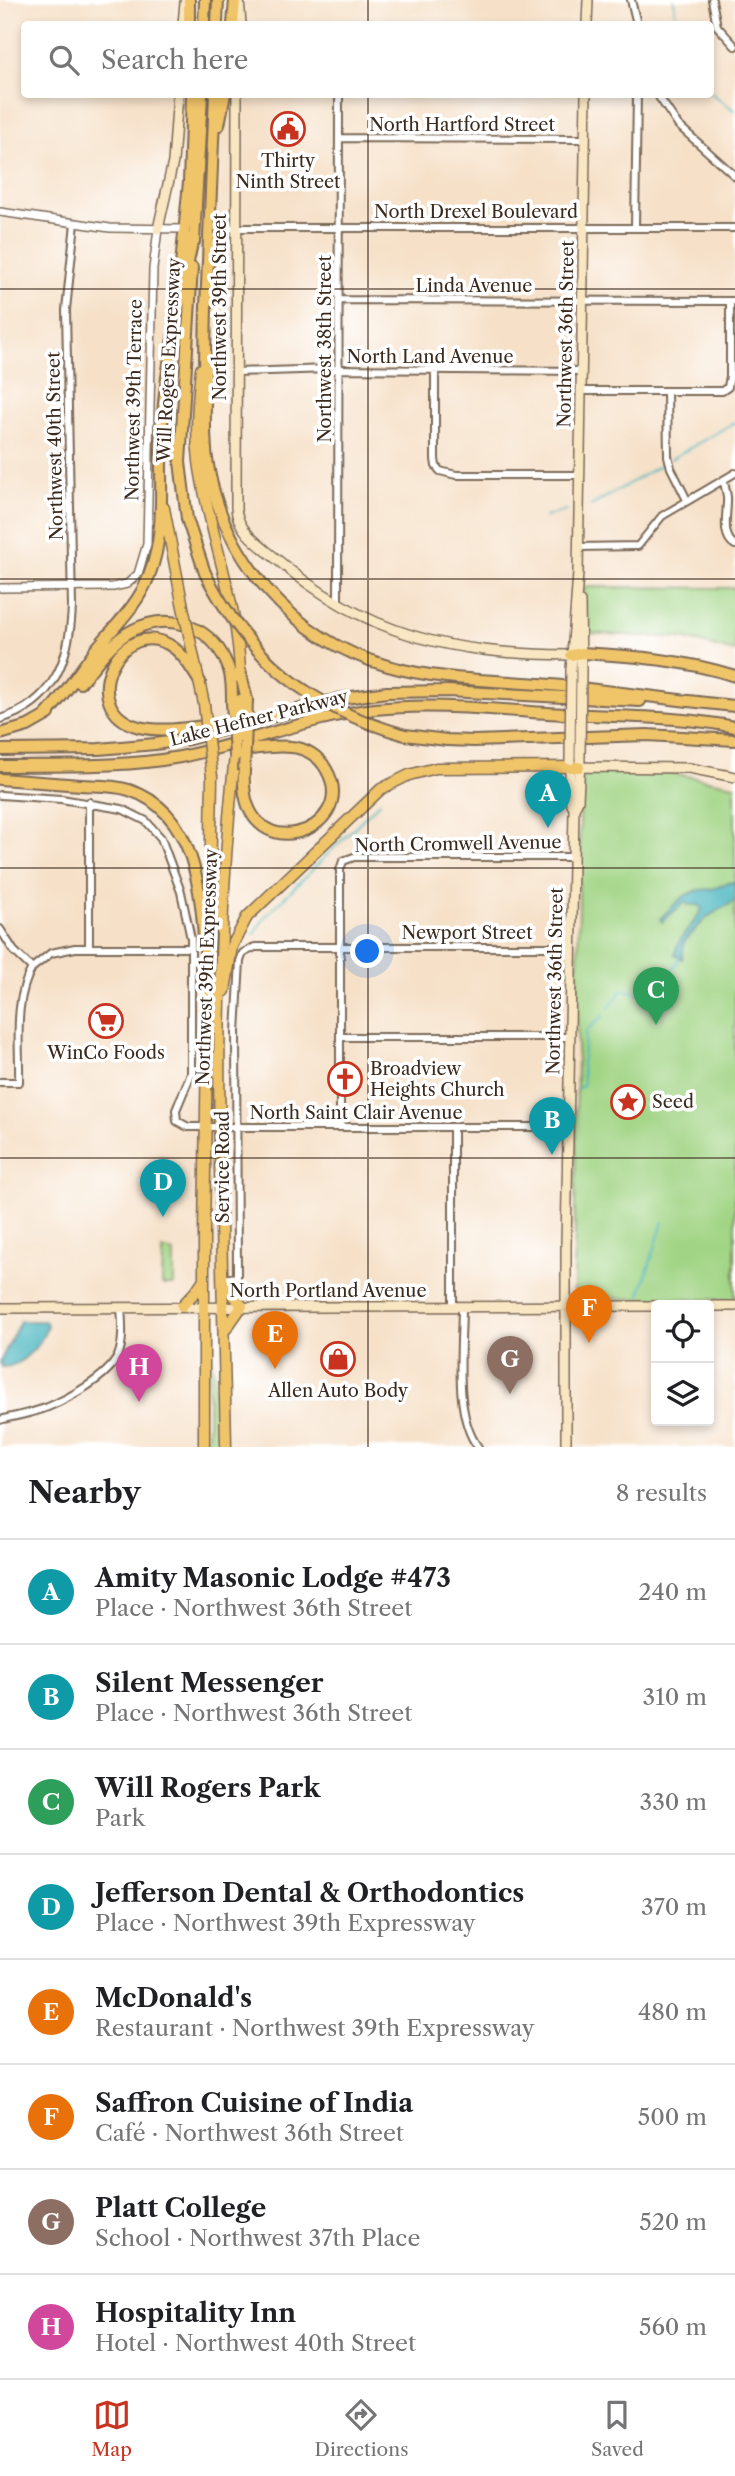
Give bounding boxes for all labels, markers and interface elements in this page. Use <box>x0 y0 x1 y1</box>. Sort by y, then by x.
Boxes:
search box <box>21 21 714 98</box>
icon: search <box>45 41 83 79</box>
text: Search here <box>101 44 248 76</box>
public building icon: Thirty Ninth Street <box>269 110 307 148</box>
street label: North Hartford Street <box>369 114 555 136</box>
place label: Thirty Ninth Street <box>236 150 341 193</box>
street label: North Drexel Boulevard <box>374 201 578 223</box>
street label: Northwest 39th Street <box>209 213 231 401</box>
street label: Northwest 36th Street <box>553 239 579 428</box>
street label: Northwest 38th Street <box>314 255 336 443</box>
street label: Will Rogers Expressway <box>153 256 185 464</box>
street label: Linda Avenue <box>416 275 532 297</box>
street label: Northwest 39th Terrace <box>121 299 147 501</box>
street label: North Land Avenue <box>346 346 514 368</box>
street label: Northwest 40th Street <box>42 351 68 541</box>
street label: Lake Hefner Parkway <box>168 685 351 751</box>
pin: A <box>525 770 571 828</box>
street label: North Cromwell Avenue <box>354 831 562 857</box>
street label: Northwest 39th Expressway <box>192 847 222 1086</box>
street label: Northwest 36th Street <box>542 886 568 1075</box>
street label: Newport Street <box>402 922 533 944</box>
your location <box>350 934 384 968</box>
pin: C <box>633 967 679 1025</box>
supermarket icon: WinCo Foods <box>87 1002 125 1040</box>
place label: WinCo Foods <box>46 1042 165 1064</box>
place label: Broadview Heights Church <box>370 1058 505 1101</box>
church icon: Broadview Heights Church <box>326 1060 364 1098</box>
place icon: Seed <box>609 1083 647 1121</box>
place label: Seed <box>652 1091 694 1113</box>
pin: B <box>529 1097 575 1155</box>
street label: North Saint Clair Avenue <box>249 1102 463 1124</box>
street label: Service Road <box>212 1111 234 1223</box>
pin: D <box>140 1159 186 1217</box>
street label: North Portland Avenue <box>230 1280 427 1302</box>
pin: F <box>566 1285 612 1343</box>
map controls <box>651 1300 714 1426</box>
button: locate <box>651 1300 714 1363</box>
pin: E <box>252 1311 298 1369</box>
pin: G <box>487 1336 533 1394</box>
shop icon: Allen Auto Body <box>319 1340 357 1378</box>
pin: H <box>116 1344 162 1402</box>
button: layers <box>651 1363 714 1426</box>
place label: Allen Auto Body <box>267 1380 409 1402</box>
text: Nearby <box>28 1474 141 1511</box>
text: 8 results <box>616 1479 707 1507</box>
text: Amity Masonic Lodge #473 <box>95 1562 451 1594</box>
text: A <box>42 1578 60 1606</box>
text: 240 m <box>638 1578 707 1606</box>
text: Place · Northwest 36th Street <box>95 1594 412 1622</box>
text: Silent Messenger <box>95 1667 323 1699</box>
text: B <box>42 1683 60 1711</box>
text: 310 m <box>643 1683 707 1711</box>
text: Place · Northwest 36th Street <box>95 1699 412 1727</box>
text: Will Rogers Park <box>95 1772 320 1804</box>
text: C <box>42 1788 60 1816</box>
text: 330 m <box>640 1788 707 1816</box>
text: Park <box>95 1804 145 1832</box>
text: Jefferson Dental & Orthodontics <box>95 1877 524 1909</box>
text: D <box>41 1893 61 1921</box>
text: 370 m <box>641 1893 707 1921</box>
text: Place · Northwest 39th Expressway <box>95 1909 476 1937</box>
text: McDonald's <box>95 1982 252 2014</box>
text: E <box>43 1998 59 2026</box>
text: 480 m <box>638 1998 707 2026</box>
text: Restaurant · Northwest 39th Expressway <box>95 2014 535 2042</box>
text: Saffron Cuisine of India <box>95 2087 413 2119</box>
text: F <box>43 2103 59 2131</box>
text: 500 m <box>638 2103 707 2131</box>
text: Café · Northwest 36th Street <box>95 2119 404 2147</box>
text: Platt College <box>95 2192 266 2224</box>
text: G <box>41 2208 61 2236</box>
text: 520 m <box>639 2208 707 2236</box>
text: School · Northwest 37th Place <box>95 2224 420 2252</box>
text: Hospitality Inn <box>95 2297 296 2329</box>
text: H <box>41 2313 62 2341</box>
text: 560 m <box>639 2313 707 2341</box>
text: Hotel · Northwest 40th Street <box>95 2329 416 2357</box>
tab: Map <box>91 2396 132 2461</box>
tab: Directions <box>315 2396 408 2461</box>
tab: Saved <box>591 2396 644 2461</box>

